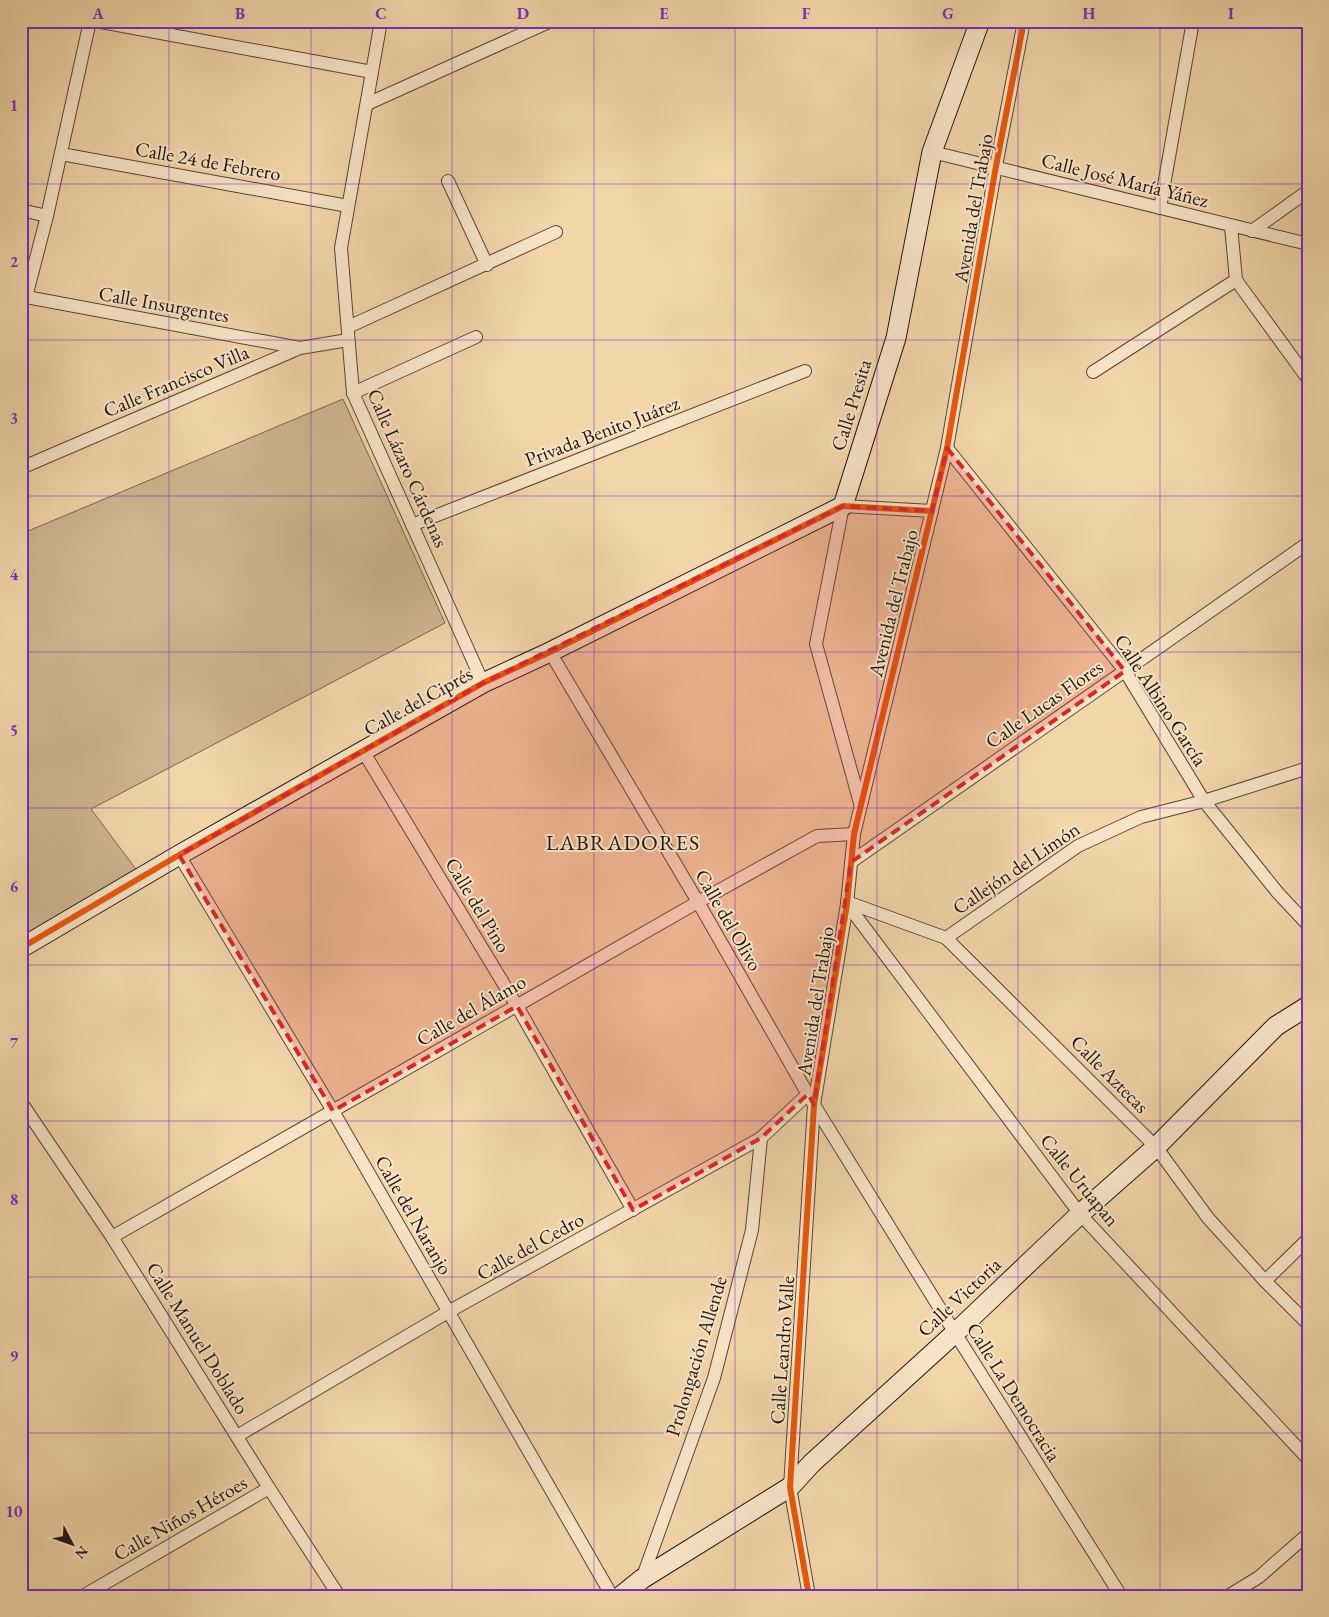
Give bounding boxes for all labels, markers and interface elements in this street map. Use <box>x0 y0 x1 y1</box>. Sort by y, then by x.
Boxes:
text: A <box>91 3 104 24</box>
text: B <box>235 3 245 24</box>
text: C <box>375 3 387 24</box>
text: D <box>517 3 529 24</box>
text: E <box>659 3 669 24</box>
text: F <box>802 3 811 24</box>
text: G <box>942 3 954 24</box>
text: H <box>1083 3 1096 24</box>
text: I <box>1228 3 1234 24</box>
text: 1 <box>10 95 18 116</box>
street label: Avenida del Trabajo <box>947 131 999 286</box>
street label: Calle 24 de Febrero <box>133 135 283 187</box>
street label: Calle José María Yáñez <box>1039 147 1212 213</box>
text: 2 <box>10 251 19 272</box>
street label: Calle Insurgentes <box>97 280 231 328</box>
street label: Calle Francisco Villa <box>99 339 253 423</box>
street label: Calle Presita <box>825 356 877 454</box>
street label: Calle Lázaro Cárdenas <box>361 385 455 551</box>
street label: Privada Benito Juárez <box>521 389 683 472</box>
text: 3 <box>10 408 18 429</box>
street label: Avenida del Trabajo <box>862 527 924 680</box>
text: 4 <box>10 564 19 585</box>
street label: Calle Albino García <box>1109 629 1213 771</box>
street label: Calle Lucas Flores <box>980 654 1108 754</box>
street label: Calle del Ciprés <box>359 660 477 742</box>
text: 5 <box>10 720 18 741</box>
street label: Callejón del Limón <box>947 816 1085 920</box>
district label: LABRADORES <box>546 828 700 857</box>
street label: Calle del Pino <box>439 853 517 958</box>
street label: Calle del Olivo <box>689 864 769 976</box>
text: 6 <box>10 876 19 897</box>
street label: Avenida del Trabajo <box>790 924 840 1079</box>
street label: Calle del Álamo <box>412 968 531 1052</box>
street label: Calle Aztecas <box>1065 1029 1155 1119</box>
text: 7 <box>10 1032 19 1053</box>
street label: Calle Uruapan <box>1035 1128 1126 1232</box>
street label: Calle del Naranjo <box>369 1151 459 1280</box>
text: 8 <box>10 1189 18 1210</box>
street label: Calle del Cedro <box>472 1206 588 1286</box>
street label: Calle Victoria <box>912 1252 1006 1342</box>
street label: Calle Manuel Doblado <box>141 1257 255 1419</box>
street label: Prolongación Allende <box>659 1272 733 1439</box>
street label: Calle Leandro Valle <box>764 1275 800 1425</box>
street label: Calle La Democracia <box>961 1318 1067 1466</box>
text: 9 <box>10 1345 19 1366</box>
street label: Calle Niños Héroes <box>109 1469 251 1567</box>
text: 10 <box>6 1501 23 1522</box>
north arrow <box>48 1520 98 1570</box>
text: N <box>71 1542 92 1563</box>

